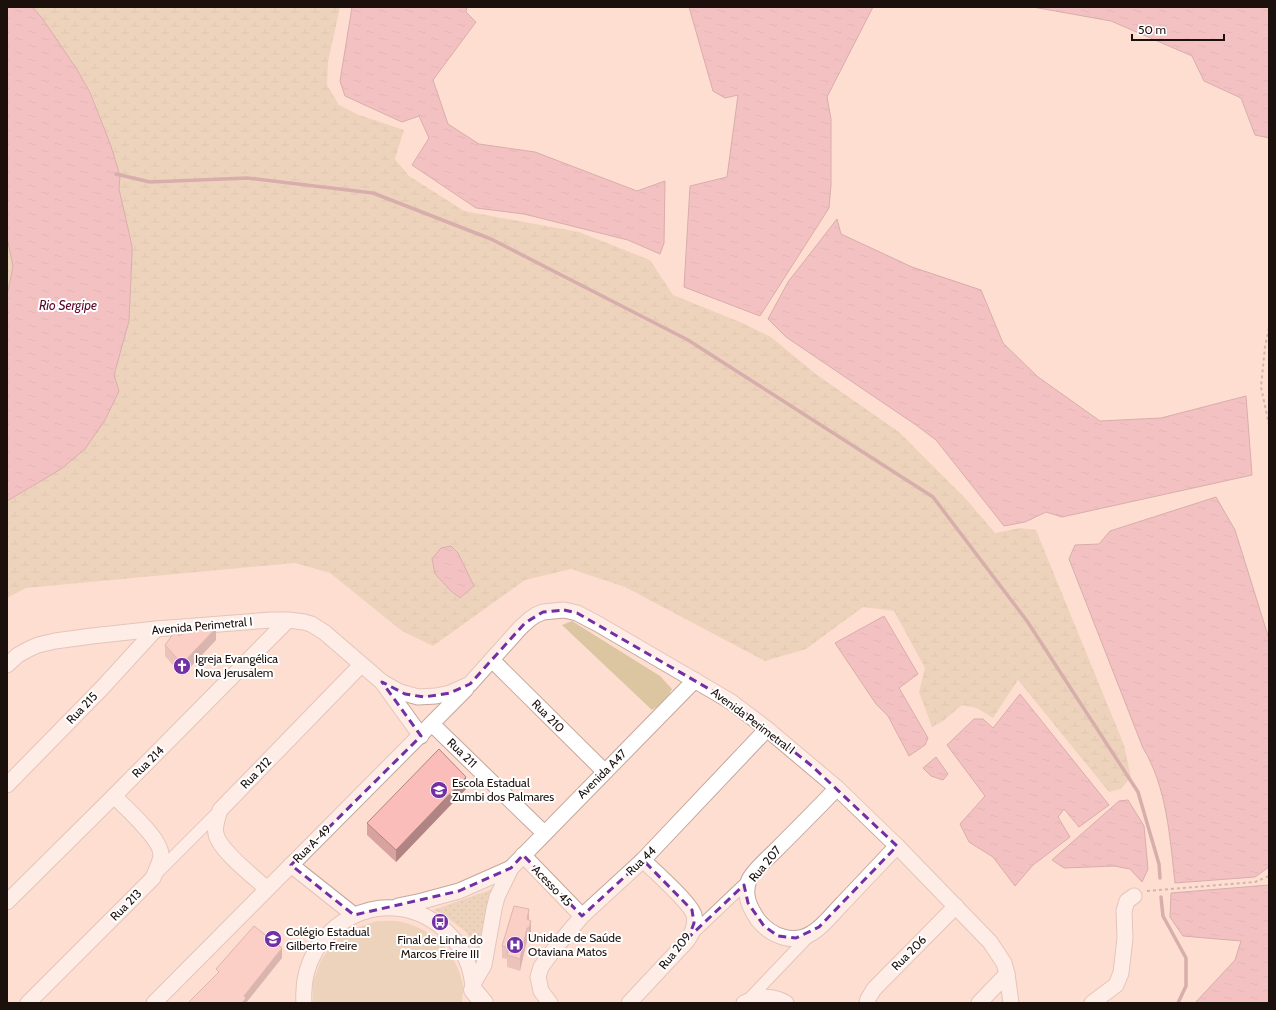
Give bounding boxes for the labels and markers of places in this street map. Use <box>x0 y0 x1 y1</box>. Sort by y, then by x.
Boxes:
place label: Igreja Evangélica Nova Jerusalem <box>195 651 278 680</box>
church icon: Igreja Evangélica Nova Jerusalem <box>172 656 192 676</box>
place label: Escola Estadual Zumbi dos Palmares <box>452 775 554 804</box>
school or university icon: Escola Estadual Zumbi dos Palmares <box>429 780 449 800</box>
bus stop icon: Final de Linha do Marcos Freire III <box>430 912 450 932</box>
place label: Colégio Estadual Gilberto Freire <box>286 924 370 953</box>
school or university icon: Colégio Estadual Gilberto Freire <box>263 929 283 949</box>
place label: Unidade de Saúde Otaviana Matos <box>528 930 621 959</box>
place label: Final de Linha do Marcos Freire III <box>397 932 483 961</box>
hospital icon: Unidade de Saúde Otaviana Matos <box>505 935 525 955</box>

